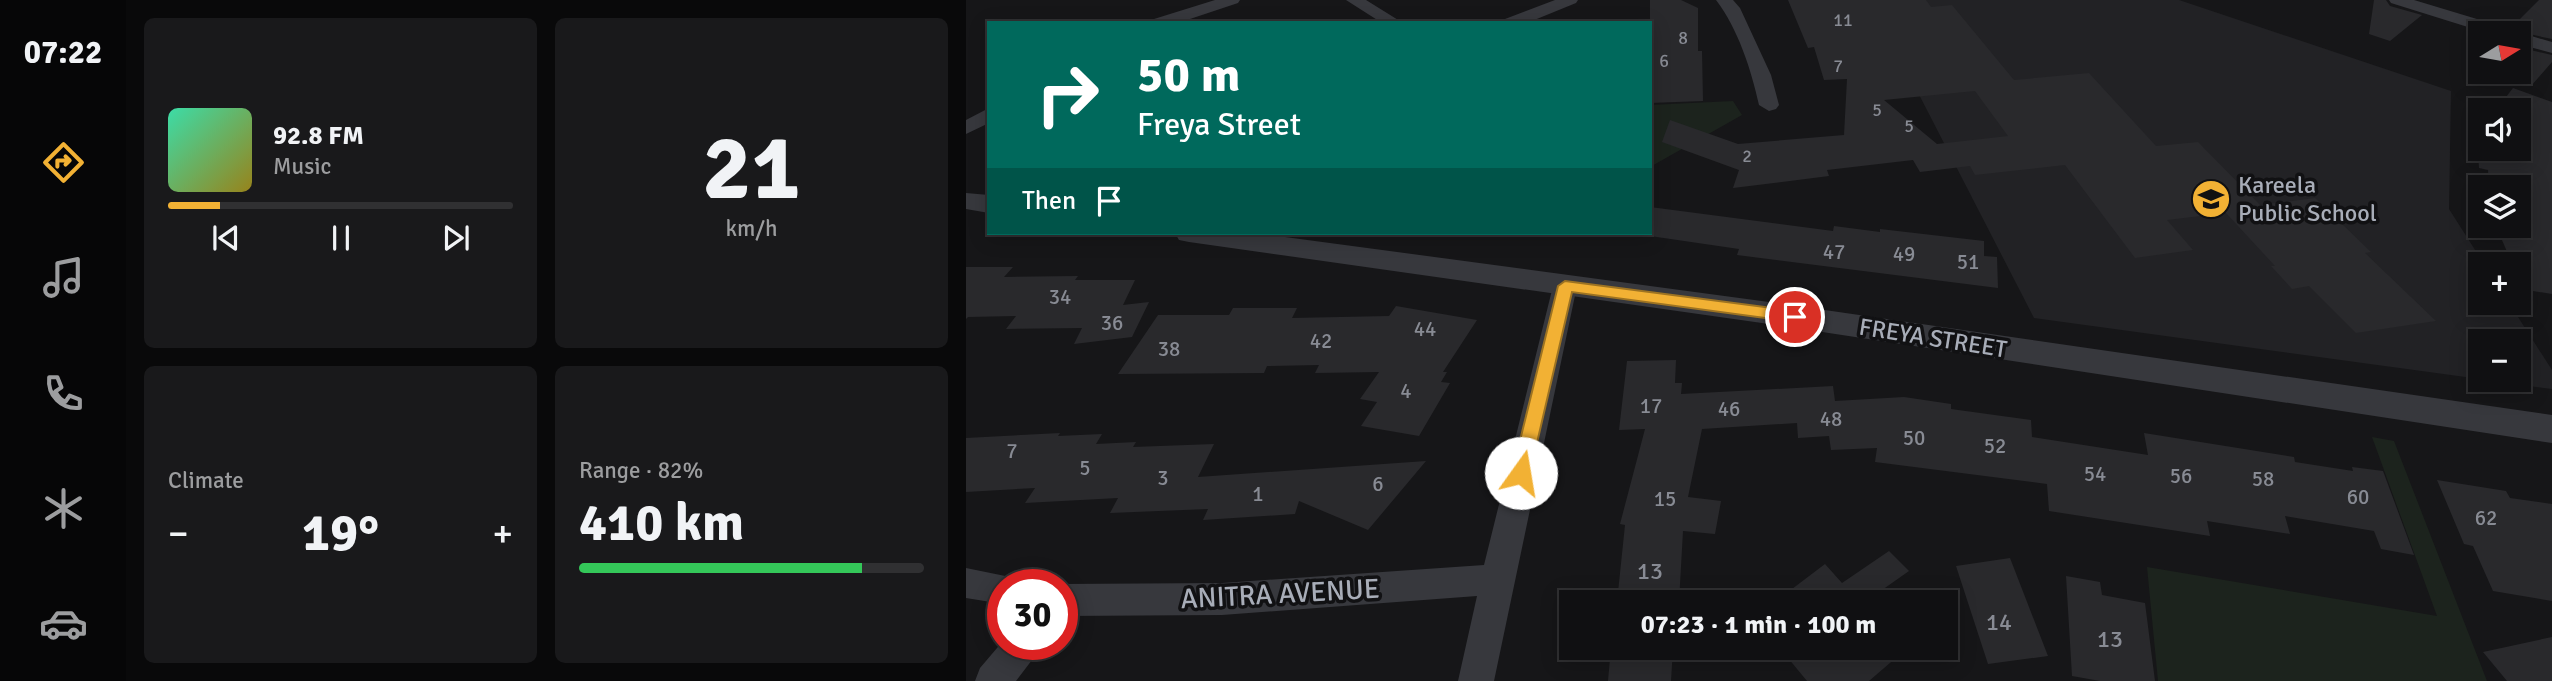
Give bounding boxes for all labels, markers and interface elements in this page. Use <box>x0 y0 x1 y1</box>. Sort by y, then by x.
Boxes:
house number: 11 <box>1833 9 1853 31</box>
north arrow <box>2468 21 2530 84</box>
map controls <box>2468 21 2531 392</box>
house number: 8 <box>1678 27 1688 49</box>
text: 07:22 <box>24 33 102 72</box>
text: 50 m <box>1137 45 1240 105</box>
icon: right <box>1022 49 1113 140</box>
house number: 6 <box>1659 50 1669 72</box>
house number: 7 <box>1833 55 1843 77</box>
button: sound <box>2468 98 2531 161</box>
house number: 5 <box>1872 99 1882 121</box>
text: Freya Street <box>1137 105 1301 144</box>
text: 21 <box>702 112 801 225</box>
house number: 5 <box>1904 115 1914 137</box>
text: 92.8 FM <box>273 120 364 152</box>
icon: directions <box>39 138 88 187</box>
house number: 2 <box>1742 145 1752 167</box>
text: Music <box>273 152 331 181</box>
place label: Kareela Public School <box>2238 170 2377 228</box>
button: layers <box>2468 175 2531 238</box>
school or university icon: Kareela Public School <box>2190 178 2232 220</box>
icon: arrive <box>1090 182 1128 220</box>
text: Then <box>1022 185 1076 217</box>
text: km/h <box>725 214 778 243</box>
icon: previous <box>207 219 245 257</box>
icon: pause <box>322 219 360 257</box>
icon: next <box>437 219 475 257</box>
house number: 47 <box>1823 239 1845 265</box>
house number: 49 <box>1893 241 1915 267</box>
house number: 51 <box>1957 249 1979 275</box>
button: + <box>2468 252 2531 315</box>
icon: music <box>39 253 88 302</box>
house number: 34 <box>1049 284 1071 310</box>
pin <box>1765 287 1825 347</box>
icon: arrive <box>1776 298 1814 336</box>
house number: 36 <box>1101 310 1123 336</box>
street label: FREYA STREET <box>1857 312 2009 365</box>
house number: 44 <box>1414 316 1436 342</box>
house number: 42 <box>1310 328 1332 354</box>
button: − <box>2468 329 2531 392</box>
house number: 38 <box>1158 336 1180 362</box>
icon: phone <box>39 369 88 418</box>
house number: 4 <box>1400 378 1412 404</box>
house number: 17 <box>1640 393 1662 419</box>
house number: 46 <box>1718 396 1740 422</box>
house number: 48 <box>1820 406 1842 432</box>
house number: 50 <box>1903 425 1925 451</box>
house number: 52 <box>1984 433 2006 459</box>
position arrow <box>1484 436 1558 510</box>
house number: 7 <box>1006 438 1018 464</box>
house number: 5 <box>1079 455 1091 481</box>
text: Range · 82% <box>579 456 703 485</box>
house number: 54 <box>2084 461 2106 487</box>
house number: 56 <box>2170 463 2192 489</box>
house number: 3 <box>1157 465 1169 491</box>
text: Climate <box>168 466 244 495</box>
house number: 58 <box>2252 466 2274 492</box>
house number: 6 <box>1372 471 1384 497</box>
house number: 1 <box>1252 481 1264 507</box>
icon: climate <box>39 484 88 533</box>
house number: 60 <box>2347 484 2369 510</box>
house number: 15 <box>1654 486 1676 512</box>
text: 410 km <box>579 491 744 555</box>
text: 19° <box>302 501 379 565</box>
house number: 62 <box>2475 505 2497 531</box>
text: − <box>168 510 189 557</box>
text: + <box>492 510 513 557</box>
house number: 13 <box>1637 556 1663 586</box>
speed limit sign: 30 <box>987 569 1078 660</box>
street label: ANITRA AVENUE <box>1180 572 1381 616</box>
icon: car <box>39 599 88 648</box>
house number: 14 <box>1986 607 2012 637</box>
text: 07:23 · 1 min · 100 m <box>1641 609 1876 641</box>
house number: 13 <box>2097 624 2123 654</box>

